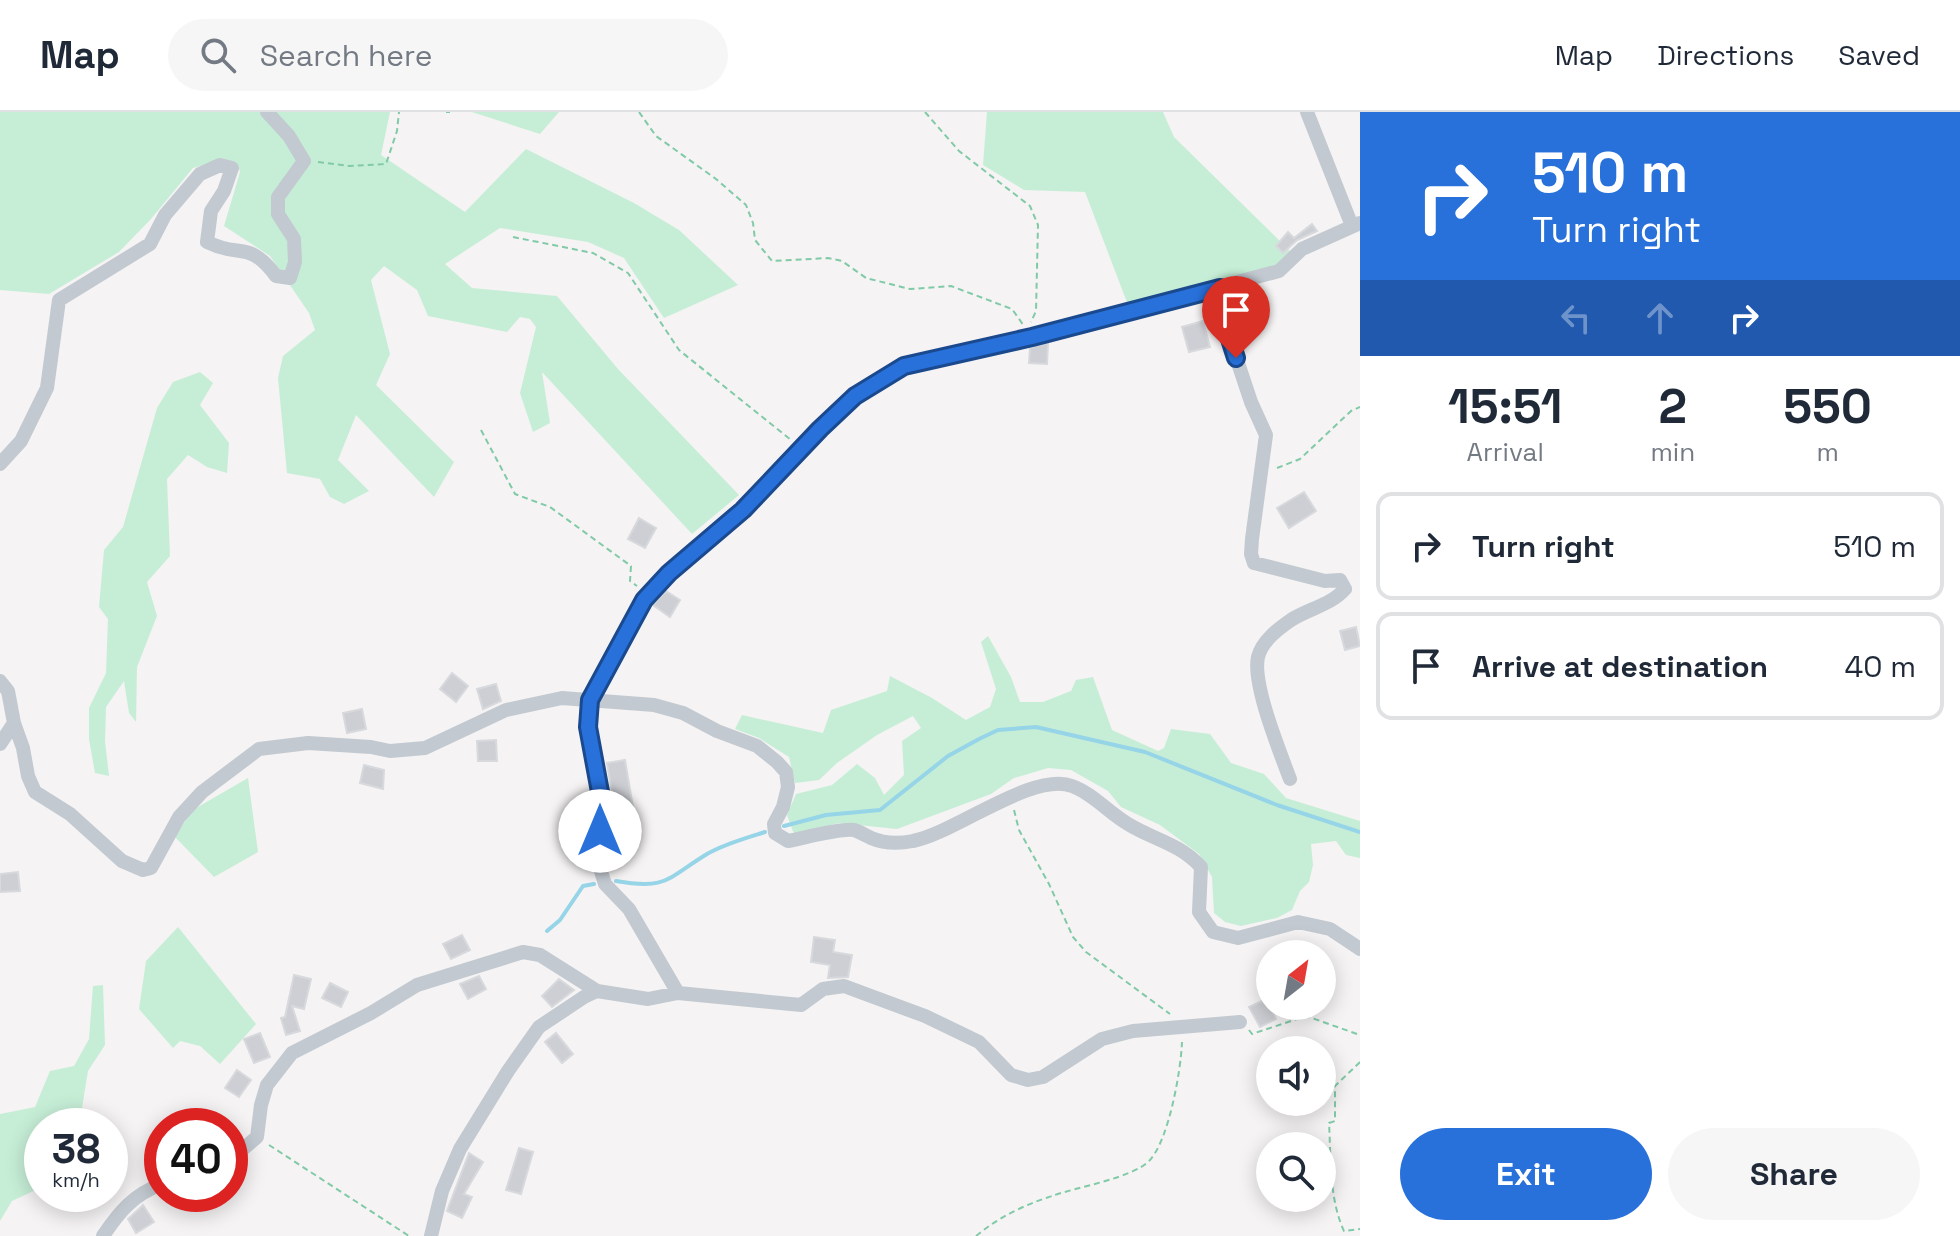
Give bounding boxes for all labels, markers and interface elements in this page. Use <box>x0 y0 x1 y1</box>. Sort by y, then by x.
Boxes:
search box <box>168 19 728 91</box>
text: Map <box>40 31 120 79</box>
icon: search <box>196 33 240 77</box>
text: Search here <box>260 36 433 75</box>
text: Map <box>1555 37 1613 73</box>
text: Directions <box>1657 37 1794 73</box>
text: Saved <box>1838 37 1920 73</box>
text: 510 m <box>1532 137 1688 208</box>
icon: right <box>1400 144 1504 248</box>
text: Turn right <box>1532 207 1701 253</box>
pin <box>1202 276 1270 358</box>
icon: arrive <box>1214 288 1258 332</box>
icon: left <box>1554 296 1598 340</box>
icon: ahead <box>1638 296 1682 340</box>
icon: right <box>1722 296 1766 340</box>
text: 15:51 <box>1448 376 1562 437</box>
text: 2 <box>1659 376 1687 437</box>
text: 550 <box>1783 376 1872 437</box>
text: Arrival <box>1467 435 1544 469</box>
text: min <box>1651 435 1695 469</box>
text: m <box>1816 435 1839 469</box>
icon: right <box>1404 524 1448 568</box>
text: Turn right <box>1472 527 1615 566</box>
text: 510 m <box>1833 527 1916 566</box>
icon: arrive <box>1404 644 1448 688</box>
text: Arrive at destination <box>1472 647 1768 686</box>
text: 40 m <box>1845 647 1916 686</box>
position arrow <box>558 789 642 873</box>
north arrow <box>1256 940 1336 1020</box>
map controls <box>1256 940 1336 1212</box>
button: sound <box>1256 1036 1336 1116</box>
speed limit sign: 40 <box>144 1108 248 1212</box>
text: 38 <box>52 1124 100 1175</box>
button: Exit <box>1400 1128 1652 1220</box>
button: Share <box>1668 1128 1920 1220</box>
button: search <box>1256 1132 1336 1212</box>
text: km/h <box>52 1167 100 1193</box>

